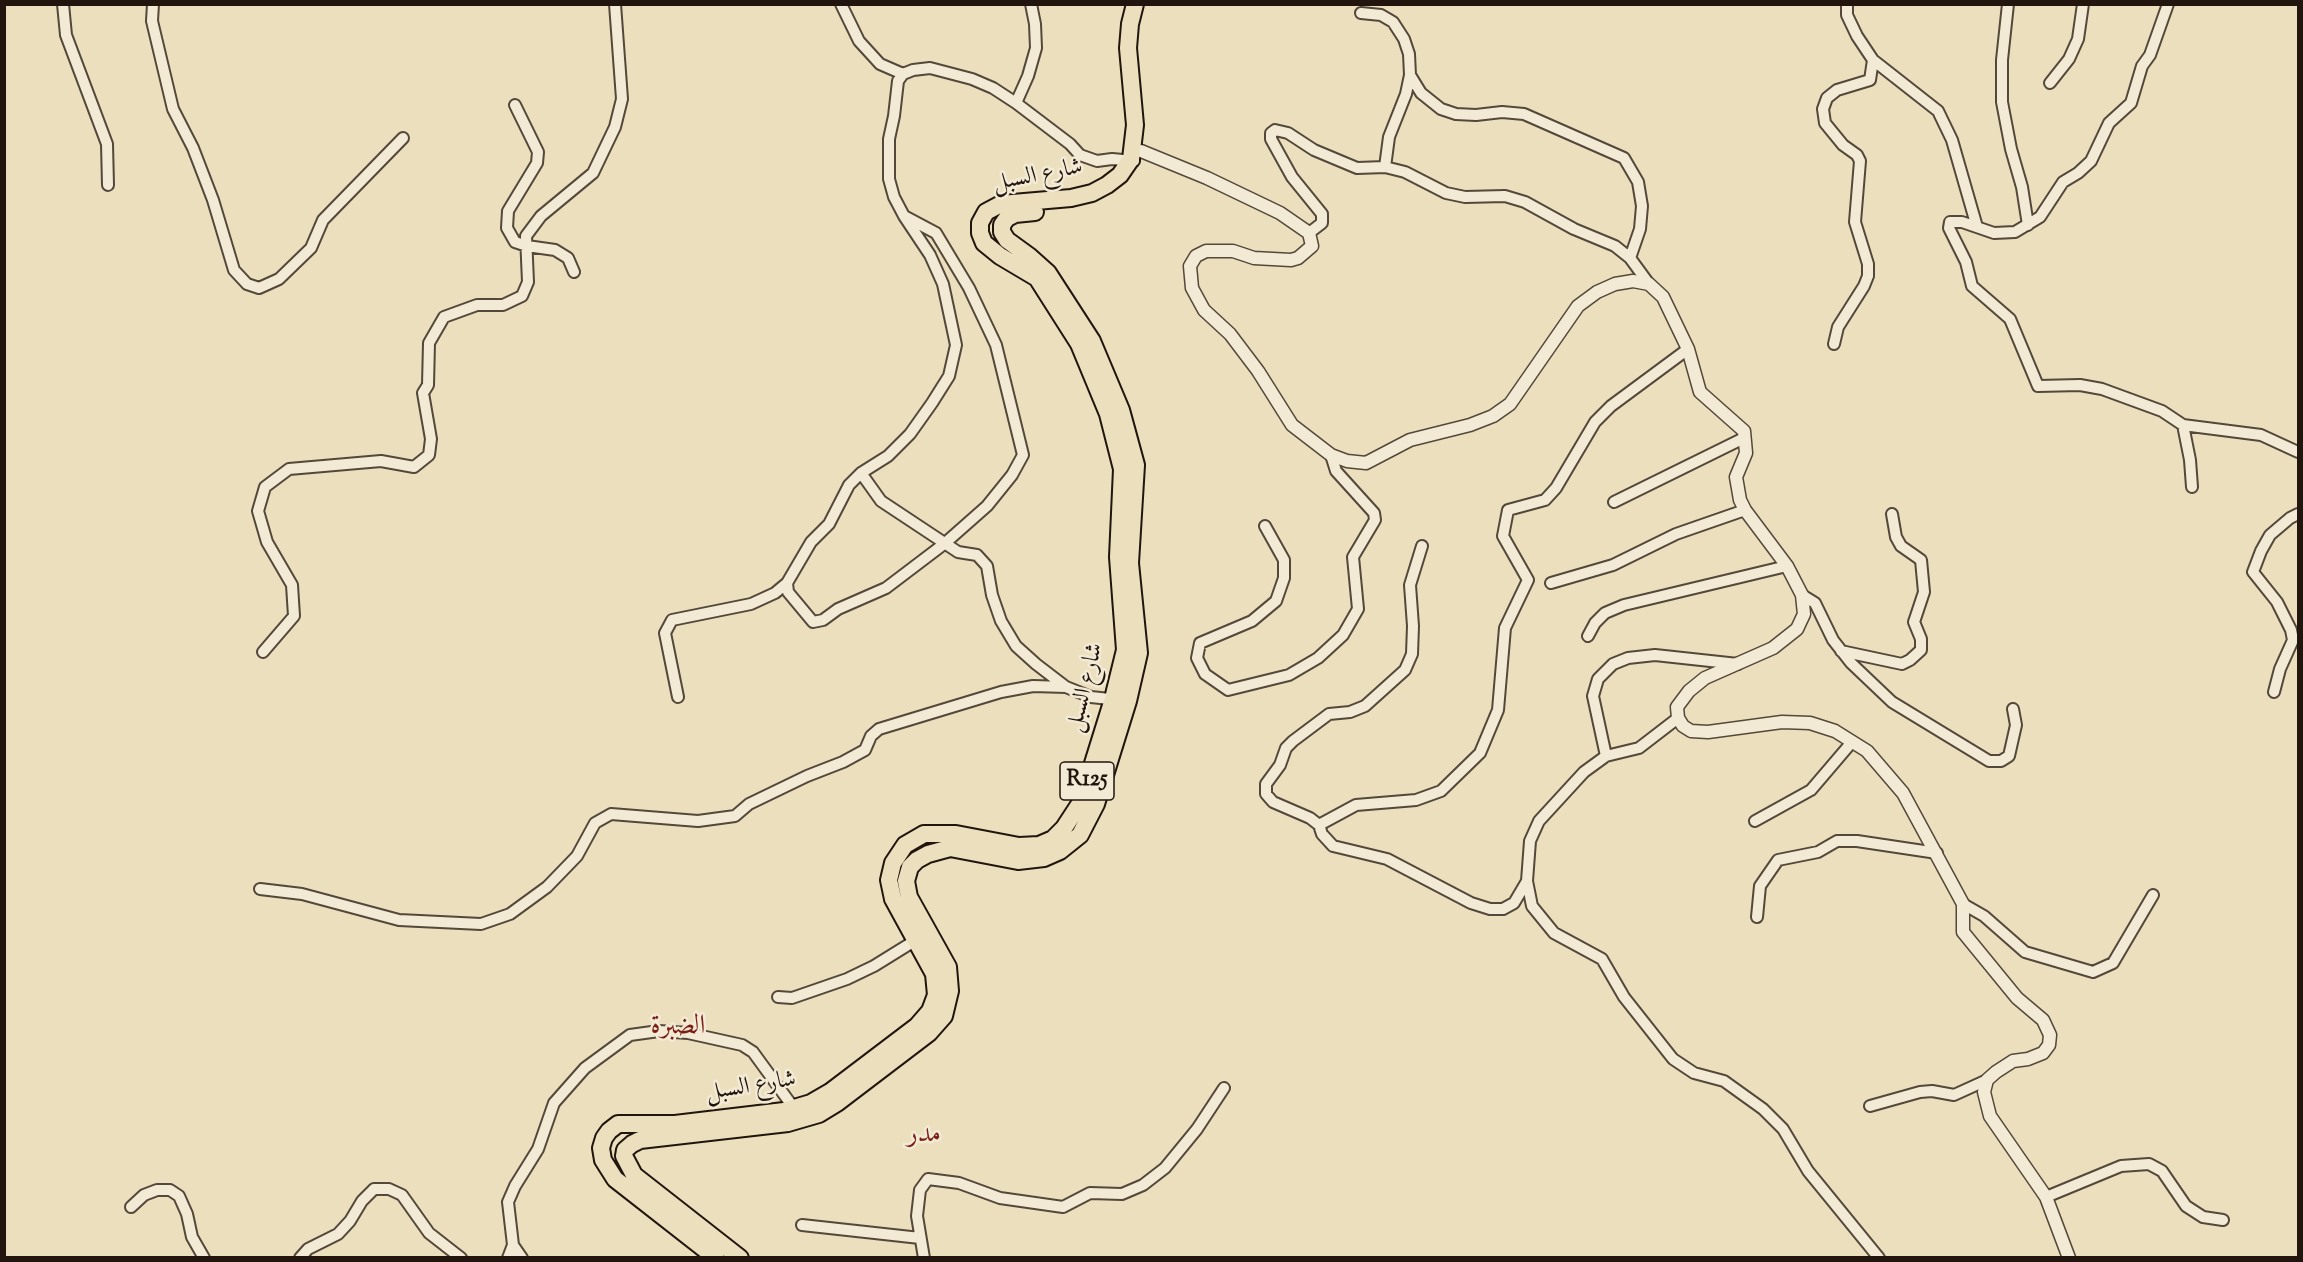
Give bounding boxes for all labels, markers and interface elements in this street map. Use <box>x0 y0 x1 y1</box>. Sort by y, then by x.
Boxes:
street label: شارع السبل <box>991 154 1085 200</box>
street label: شارع السبل <box>1062 640 1112 736</box>
road number: R125 <box>1060 762 1114 800</box>
district label: الضبرة <box>651 1012 705 1044</box>
street label: شارع السبل <box>704 1067 798 1109</box>
district label: مدر <box>907 1120 941 1152</box>

